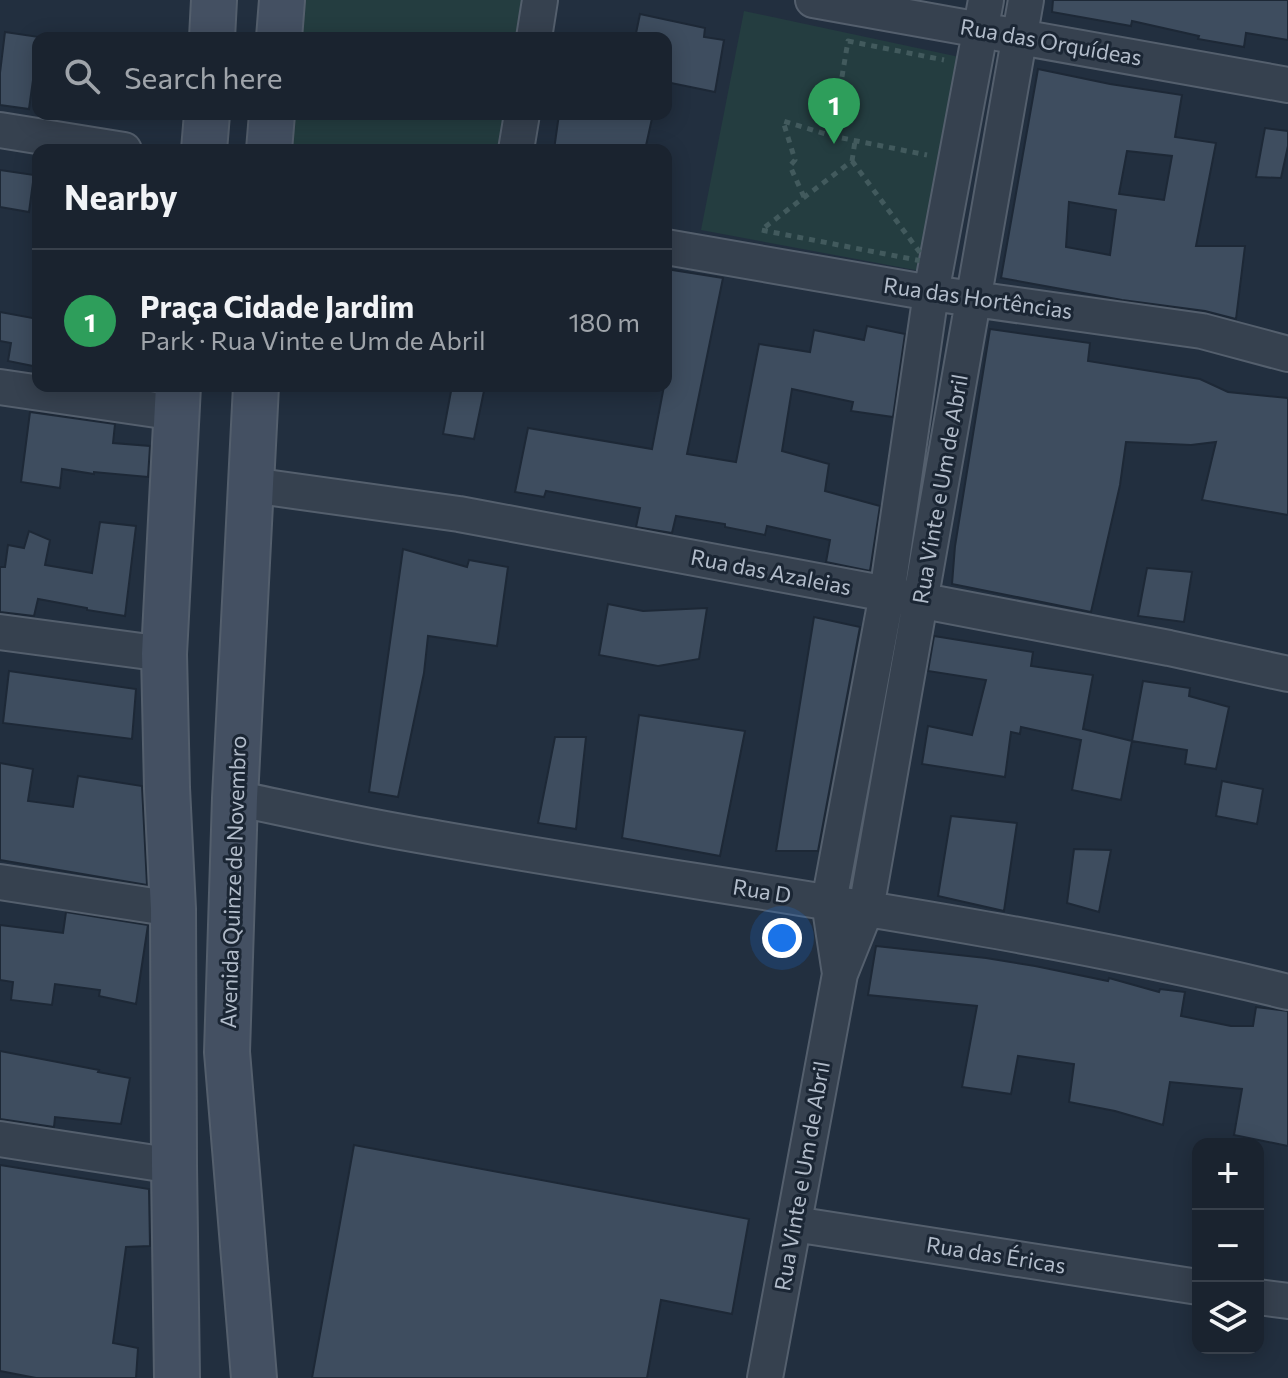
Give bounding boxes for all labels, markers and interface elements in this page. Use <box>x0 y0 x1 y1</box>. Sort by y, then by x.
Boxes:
street label: Rua das Orquídeas <box>958 12 1144 71</box>
search box <box>32 32 672 120</box>
icon: search <box>60 54 104 98</box>
text: Search here <box>124 58 283 95</box>
pin: 1 <box>808 78 860 144</box>
text: Nearby <box>64 175 178 217</box>
street label: Rua das Hortências <box>882 271 1074 324</box>
text: Praça Cidade Jardim <box>140 287 414 324</box>
text: 1 <box>84 306 96 337</box>
text: 180 m <box>568 306 640 337</box>
text: Park · Rua Vinte e Um de Abril <box>140 324 486 355</box>
street label: Rua Vinte e Um de Abril <box>906 372 973 606</box>
street label: Rua das Azaleias <box>688 543 854 600</box>
street label: Avenida Quinze de Novembro <box>214 735 251 1029</box>
street label: Rua D <box>731 873 793 908</box>
your location <box>762 918 802 958</box>
street label: Rua Vinte e Um de Abril <box>768 1059 835 1293</box>
map controls <box>1192 1138 1264 1354</box>
button: + <box>1192 1138 1264 1210</box>
button: − <box>1192 1210 1264 1282</box>
street label: Rua das Éricas <box>924 1230 1068 1279</box>
button: layers <box>1192 1282 1264 1354</box>

